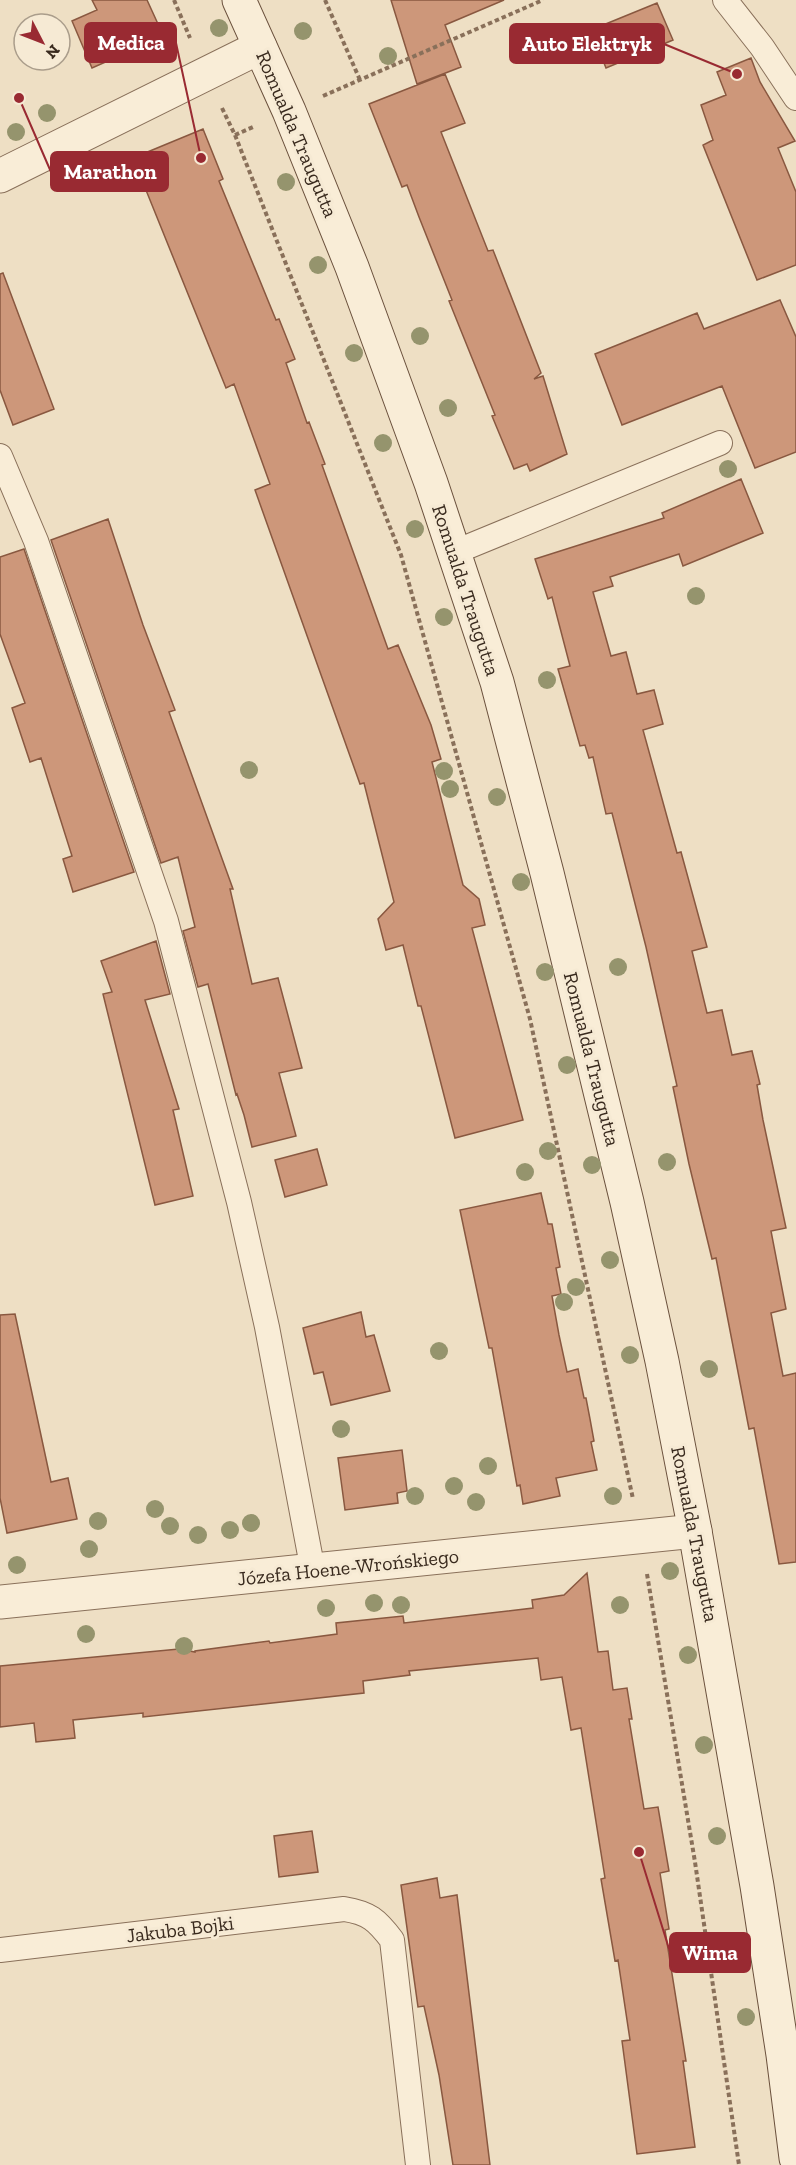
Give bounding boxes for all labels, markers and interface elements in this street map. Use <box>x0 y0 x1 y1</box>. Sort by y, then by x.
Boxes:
north arrow <box>12 12 72 72</box>
callout: Medica <box>85 23 176 62</box>
callout: Auto Elektryk <box>510 24 664 63</box>
text: Medica <box>97 30 165 55</box>
text: Auto Elektryk <box>522 31 652 56</box>
text: N <box>42 41 64 63</box>
street label: Romualda Traugutta <box>251 47 343 221</box>
callout: Marathon <box>51 152 168 191</box>
text: Marathon <box>63 159 157 184</box>
street label: Romualda Traugutta <box>427 501 505 679</box>
street label: Romualda Traugutta <box>559 969 625 1149</box>
street label: Romualda Traugutta <box>666 1444 724 1624</box>
street label: Józefa Hoene-Wrońskiego <box>236 1543 460 1591</box>
street label: Jakuba Bojki <box>125 1910 236 1947</box>
callout: Wima <box>670 1933 750 1972</box>
text: Wima <box>682 1940 738 1965</box>

